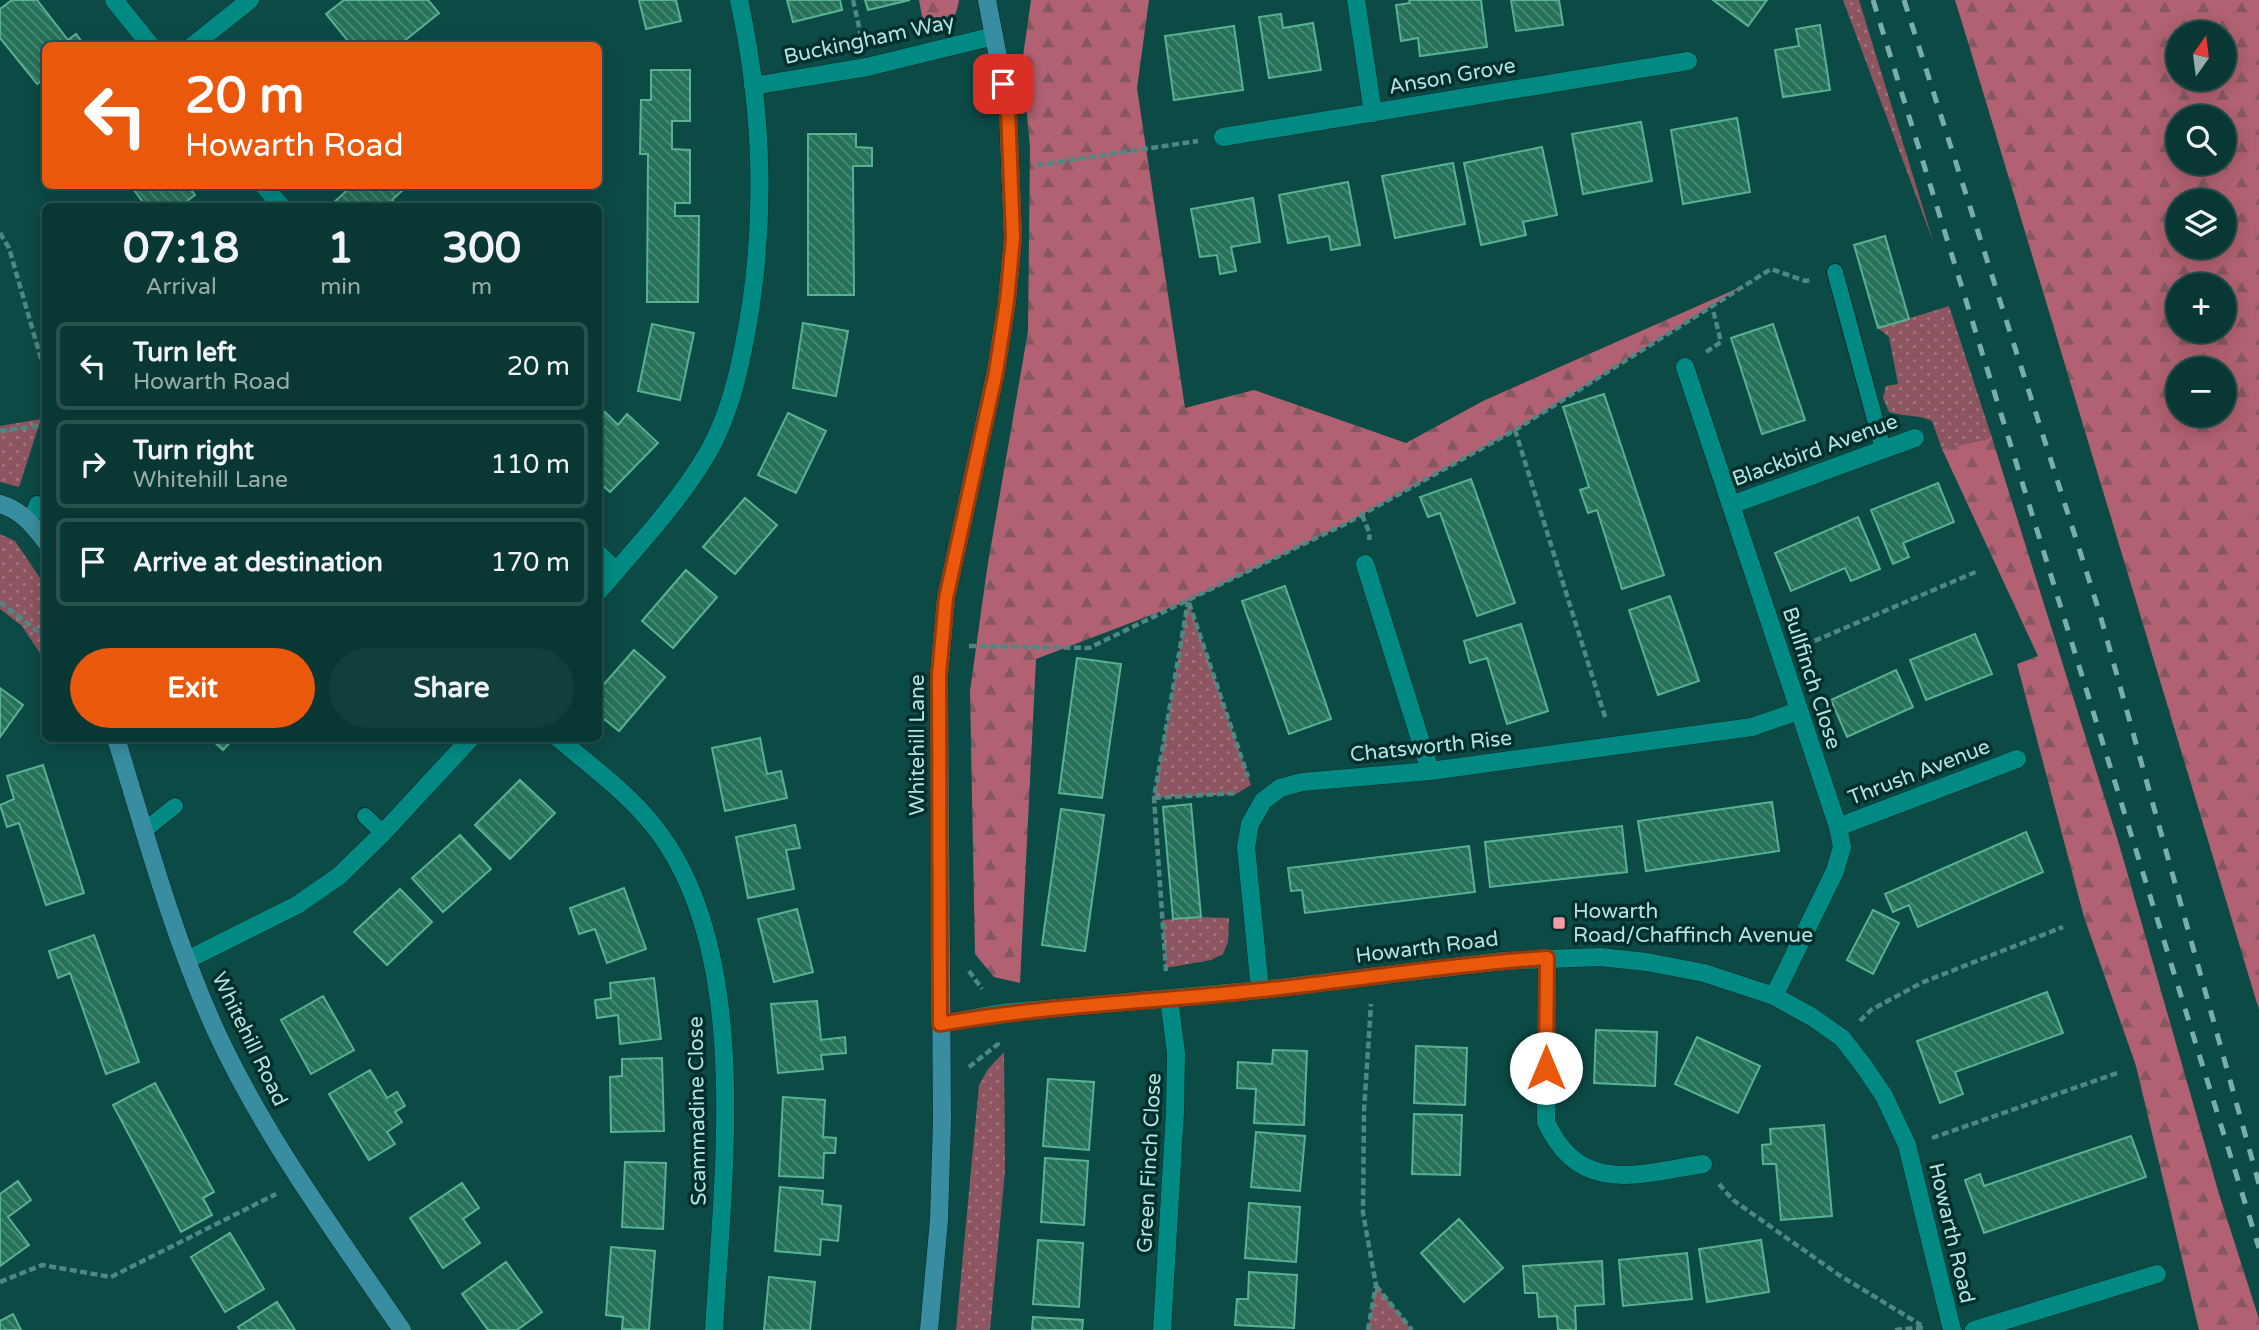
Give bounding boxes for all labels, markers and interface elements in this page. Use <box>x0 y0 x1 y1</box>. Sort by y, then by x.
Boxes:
street label: Buckingham Way <box>782 9 957 70</box>
north arrow <box>2166 21 2236 91</box>
map controls <box>2166 21 2236 427</box>
street label: Anson Grove <box>1387 53 1518 100</box>
pin <box>973 54 1033 114</box>
icon: arrive <box>984 65 1022 103</box>
text: 20 m <box>185 67 304 126</box>
icon: left <box>70 70 161 161</box>
button: search <box>2166 105 2236 175</box>
text: Howarth Road <box>185 127 404 165</box>
button: layers <box>2166 189 2236 259</box>
text: 07:18 <box>123 223 239 274</box>
text: 1 <box>327 223 354 274</box>
text: 300 <box>442 223 521 274</box>
text: Arrival <box>146 273 217 301</box>
text: min <box>320 273 361 301</box>
text: m <box>471 273 492 301</box>
button: + <box>2166 273 2236 343</box>
text: Turn left <box>133 337 236 368</box>
icon: left <box>74 347 112 385</box>
text: 20 m <box>507 351 570 382</box>
button: − <box>2166 357 2236 427</box>
text: Howarth Road <box>133 368 290 396</box>
street label: Blackbird Avenue <box>1729 409 1901 492</box>
text: Turn right <box>133 435 254 466</box>
icon: right <box>74 445 112 483</box>
text: 110 m <box>490 449 570 480</box>
text: Whitehill Lane <box>133 466 288 494</box>
icon: arrive <box>74 543 112 581</box>
text: Arrive at destination <box>133 547 383 578</box>
text: 170 m <box>490 547 570 578</box>
street label: Bullfinch Close <box>1777 604 1846 752</box>
button: Exit <box>70 648 315 728</box>
button: Share <box>329 648 574 728</box>
street label: Whitehill Lane <box>905 674 930 816</box>
street label: Chatsworth Rise <box>1349 726 1513 767</box>
street label: Thrush Avenue <box>1845 734 1994 811</box>
place label: Howarth Road/Chaffinch Avenue <box>1573 899 1813 948</box>
marker: Howarth Road/Chaffinch Avenue <box>1551 915 1567 931</box>
street label: Howarth Road <box>1354 926 1500 969</box>
street label: Whitehill Road <box>206 968 293 1110</box>
street label: Scammadine Close <box>683 1016 712 1206</box>
position arrow <box>1509 1031 1583 1105</box>
street label: Green Finch Close <box>1132 1072 1167 1254</box>
street label: Howarth Road <box>1923 1160 1980 1306</box>

